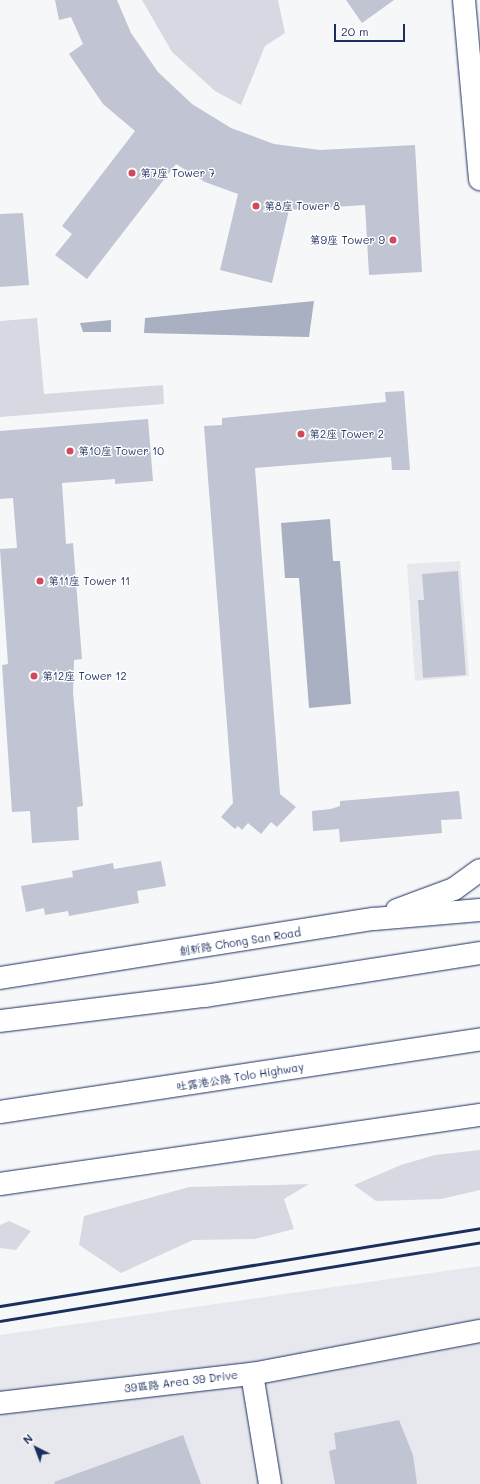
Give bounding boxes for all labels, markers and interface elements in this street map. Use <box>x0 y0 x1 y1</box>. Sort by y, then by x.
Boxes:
scale bar <box>336 16 407 42</box>
text: 20 m <box>341 23 369 39</box>
place label: 第7座 Tower 7 <box>140 166 215 180</box>
marker: 第7座 Tower 7 <box>127 168 137 178</box>
place label: 第8座 Tower 8 <box>264 199 340 213</box>
marker: 第8座 Tower 8 <box>251 201 261 211</box>
place label: 第9座 Tower 9 <box>309 233 385 247</box>
marker: 第9座 Tower 9 <box>388 235 398 245</box>
place label: 第2座 Tower 2 <box>309 427 384 441</box>
marker: 第2座 Tower 2 <box>296 429 306 439</box>
place label: 第10座 Tower 10 <box>78 444 164 458</box>
marker: 第10座 Tower 10 <box>65 446 75 456</box>
place label: 第11座 Tower 11 <box>48 574 130 588</box>
marker: 第11座 Tower 11 <box>35 576 45 586</box>
place label: 第12座 Tower 12 <box>42 669 127 683</box>
marker: 第12座 Tower 12 <box>29 671 39 681</box>
street label: 創新路 Chong San Road <box>178 926 302 958</box>
street label: 吐露港公路 Tolo Highway <box>175 1060 305 1094</box>
street label: 39區路 Area 39 Drive <box>123 1368 239 1396</box>
north arrow <box>16 1428 56 1468</box>
text: N <box>20 1430 36 1447</box>

